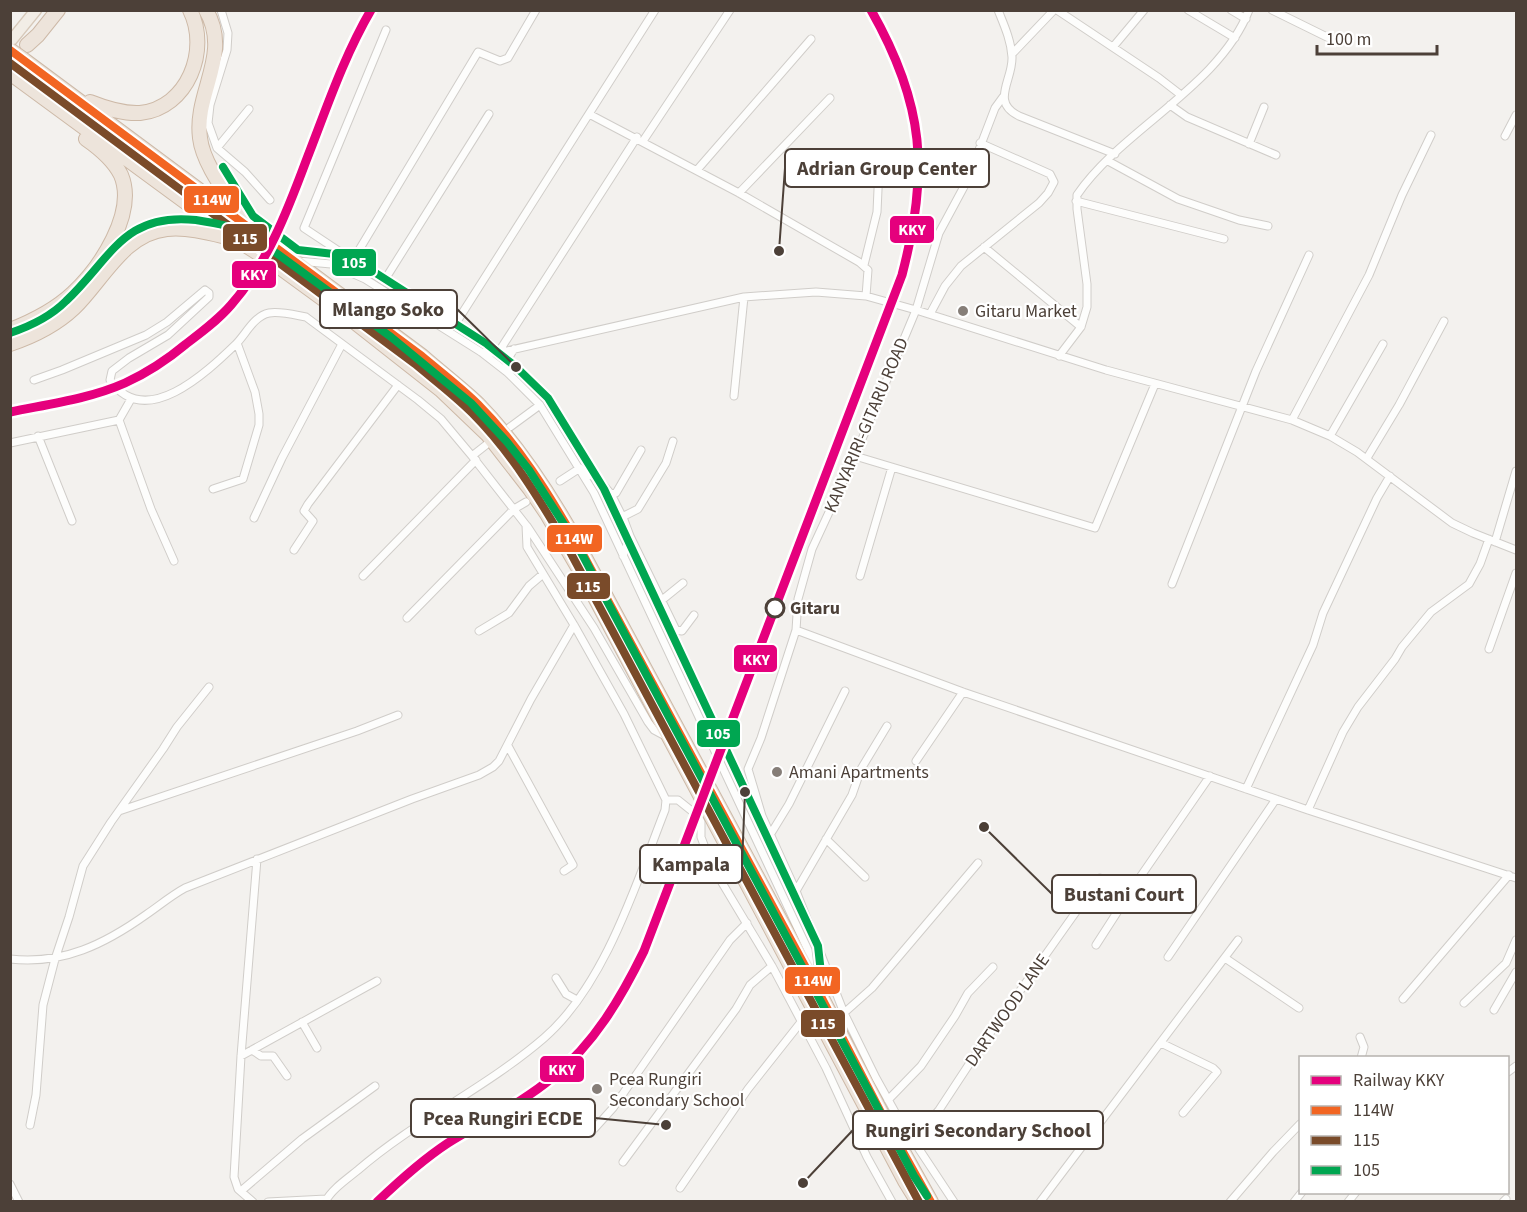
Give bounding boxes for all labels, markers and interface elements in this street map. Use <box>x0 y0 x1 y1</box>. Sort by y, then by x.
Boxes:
scale bar <box>1317 18 1437 56</box>
text: 100 m <box>1326 27 1371 52</box>
callout: Adrian Group Center <box>785 149 989 187</box>
text: Adrian Group Center <box>796 155 977 183</box>
line badge: 114W <box>183 185 240 214</box>
text: 114W <box>193 189 231 211</box>
line badge: KKY <box>889 215 935 244</box>
text: KKY <box>898 219 926 241</box>
line badge: 115 <box>222 223 268 252</box>
text: 115 <box>232 228 258 250</box>
line badge: 105 <box>331 248 377 277</box>
text: 105 <box>341 252 367 274</box>
line badge: KKY <box>231 260 277 289</box>
text: KKY <box>240 264 268 286</box>
callout: Mlango Soko <box>320 290 457 328</box>
text: Mlango Soko <box>332 296 444 324</box>
place label: Gitaru Market <box>975 299 1077 324</box>
marker: Gitaru Market <box>956 304 970 318</box>
street label: KANYARIRI-GITARU ROAD <box>818 334 915 517</box>
line badge: 114W <box>546 524 603 553</box>
text: 114W <box>555 528 593 550</box>
line badge: 115 <box>566 572 611 600</box>
text: 115 <box>575 576 601 598</box>
place label: Gitaru <box>790 596 840 621</box>
marker: Gitaru <box>765 598 785 618</box>
line badge: KKY <box>733 644 778 673</box>
text: KKY <box>742 649 770 671</box>
line badge: 105 <box>696 719 741 748</box>
text: 105 <box>705 723 731 745</box>
place label: Amani Apartments <box>789 760 929 785</box>
marker: Amani Apartments <box>770 765 784 779</box>
callout: Kampala <box>640 845 742 883</box>
text: Kampala <box>652 851 730 879</box>
callout: Bustani Court <box>1052 875 1196 913</box>
text: Bustani Court <box>1064 881 1185 909</box>
street label: DARTWOOD LANE <box>959 949 1056 1072</box>
line badge: 114W <box>784 966 841 995</box>
text: 114W <box>794 970 832 992</box>
line badge: 115 <box>800 1009 846 1038</box>
text: 115 <box>810 1013 836 1035</box>
line badge: KKY <box>539 1055 585 1083</box>
legend <box>1299 1056 1509 1194</box>
text: KKY <box>548 1059 576 1081</box>
place label: Pcea Rungiri Secondary School <box>609 1067 744 1113</box>
text: Railway KKY <box>1353 1068 1445 1093</box>
marker: Pcea Rungiri Secondary School <box>590 1082 604 1096</box>
text: 114W <box>1353 1098 1394 1123</box>
callout: Pcea Rungiri ECDE <box>411 1099 595 1137</box>
text: Pcea Rungiri ECDE <box>423 1105 583 1133</box>
callout: Rungiri Secondary School <box>853 1111 1103 1149</box>
text: Rungiri Secondary School <box>865 1117 1091 1145</box>
text: 115 <box>1353 1128 1380 1153</box>
text: 105 <box>1353 1158 1380 1183</box>

